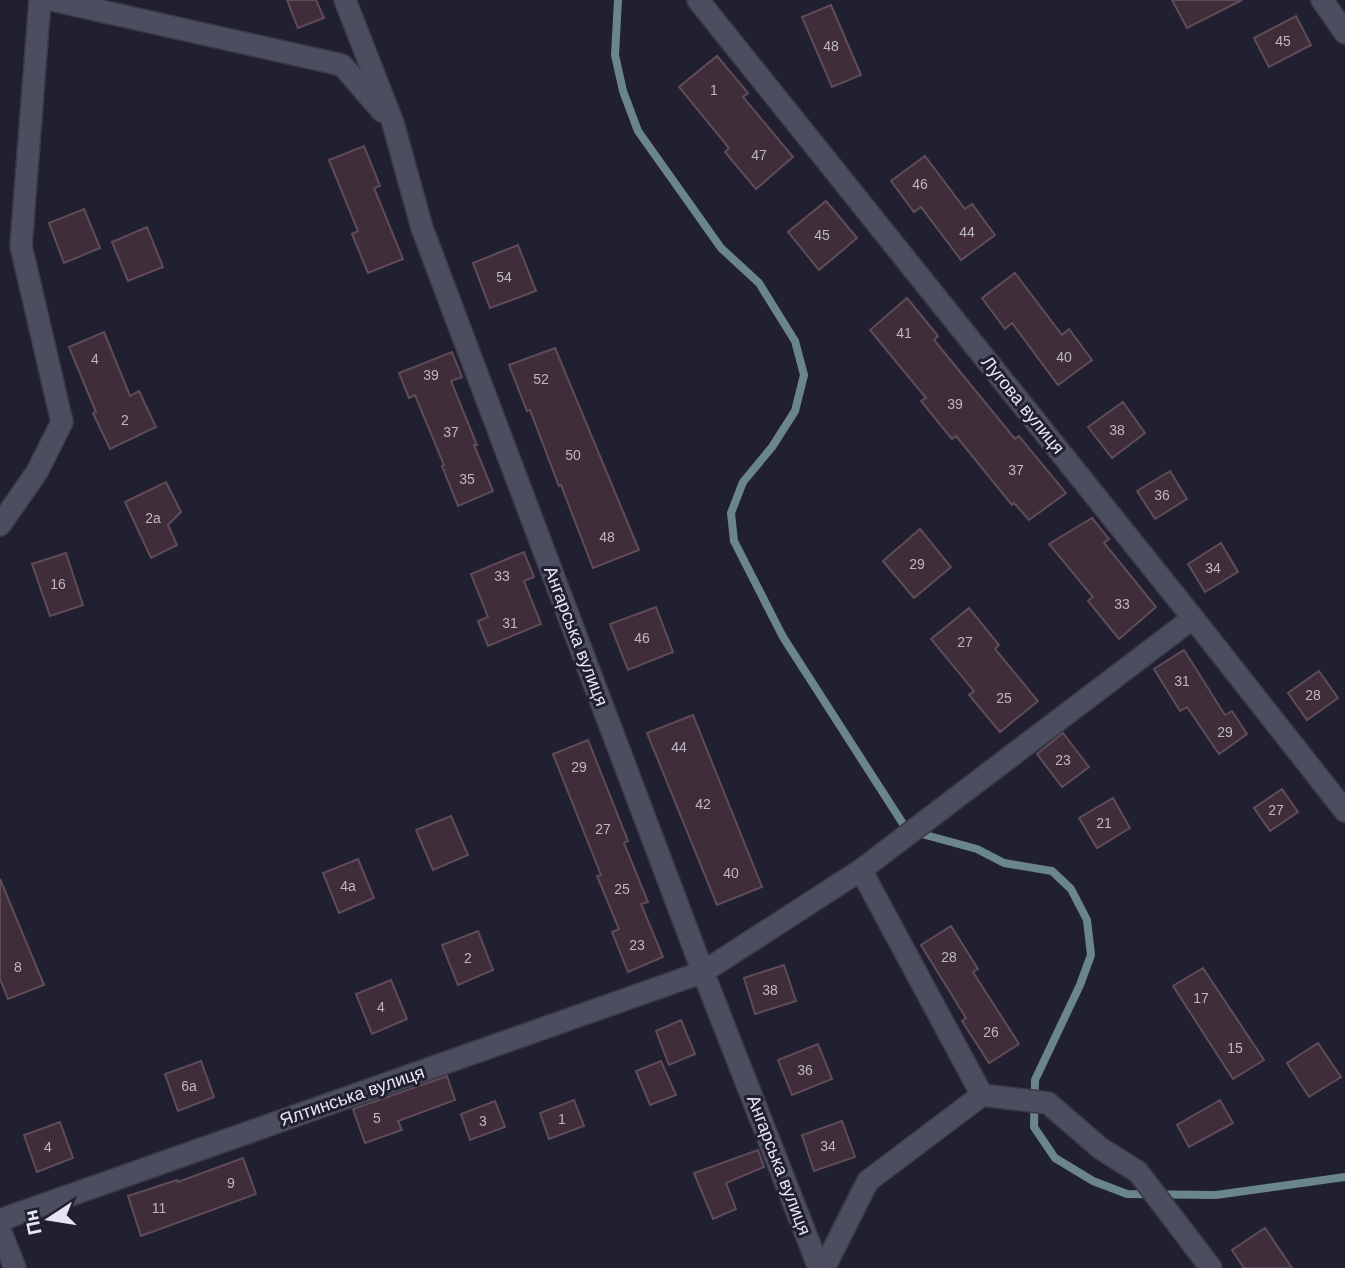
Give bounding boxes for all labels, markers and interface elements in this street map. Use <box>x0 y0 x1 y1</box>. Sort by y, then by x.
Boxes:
house number: 45 <box>1275 33 1291 49</box>
house number: 48 <box>823 38 839 54</box>
house number: 1 <box>710 82 718 98</box>
house number: 47 <box>751 147 767 163</box>
house number: 46 <box>912 176 928 192</box>
house number: 44 <box>959 224 975 240</box>
house number: 45 <box>814 227 830 243</box>
house number: 54 <box>496 269 512 285</box>
house number: 41 <box>896 325 912 341</box>
house number: 40 <box>1056 349 1072 365</box>
house number: 4 <box>91 351 99 367</box>
street label: Лугова вулиця <box>977 352 1069 458</box>
house number: 39 <box>423 367 439 383</box>
house number: 52 <box>533 371 549 387</box>
house number: 39 <box>947 396 963 412</box>
house number: 2 <box>121 412 129 428</box>
house number: 38 <box>1109 422 1125 438</box>
house number: 37 <box>443 424 459 440</box>
house number: 50 <box>565 447 581 463</box>
house number: 37 <box>1008 462 1024 478</box>
house number: 35 <box>459 471 475 487</box>
house number: 36 <box>1154 487 1170 503</box>
house number: 2а <box>145 510 161 526</box>
house number: 48 <box>599 529 615 545</box>
house number: 29 <box>909 556 925 572</box>
house number: 34 <box>1205 560 1221 576</box>
street label: Ангарська вулиця <box>540 563 612 709</box>
house number: 33 <box>494 568 510 584</box>
house number: 16 <box>50 576 66 592</box>
house number: 33 <box>1114 596 1130 612</box>
house number: 31 <box>502 615 518 631</box>
house number: 46 <box>634 630 650 646</box>
house number: 27 <box>957 634 973 650</box>
house number: 31 <box>1174 673 1190 689</box>
house number: 28 <box>1305 687 1321 703</box>
house number: 25 <box>996 690 1012 706</box>
house number: 29 <box>1217 724 1233 740</box>
house number: 44 <box>671 739 687 755</box>
house number: 23 <box>1055 752 1071 768</box>
house number: 29 <box>571 759 587 775</box>
house number: 42 <box>695 796 711 812</box>
house number: 27 <box>1268 802 1284 818</box>
house number: 21 <box>1096 815 1112 831</box>
house number: 27 <box>595 821 611 837</box>
house number: 40 <box>723 865 739 881</box>
house number: 4а <box>340 878 356 894</box>
house number: 25 <box>614 881 630 897</box>
house number: 23 <box>629 937 645 953</box>
house number: 28 <box>941 949 957 965</box>
house number: 2 <box>464 950 472 966</box>
house number: 8 <box>14 959 22 975</box>
house number: 38 <box>762 982 778 998</box>
house number: 17 <box>1193 990 1209 1006</box>
house number: 4 <box>377 999 385 1015</box>
house number: 26 <box>983 1024 999 1040</box>
house number: 15 <box>1227 1040 1243 1056</box>
street label: Ялтинська вулиця <box>277 1062 427 1130</box>
house number: 36 <box>797 1062 813 1078</box>
house number: 6а <box>181 1078 197 1094</box>
street label: Ангарська вулиця <box>743 1092 815 1238</box>
house number: 5 <box>373 1110 381 1126</box>
house number: 1 <box>558 1111 566 1127</box>
house number: 3 <box>479 1113 487 1129</box>
house number: 34 <box>820 1138 836 1154</box>
house number: 4 <box>44 1139 52 1155</box>
house number: 9 <box>227 1175 235 1191</box>
north arrow <box>14 1184 84 1254</box>
house number: 11 <box>152 1200 166 1216</box>
text: Пн <box>20 1208 46 1237</box>

